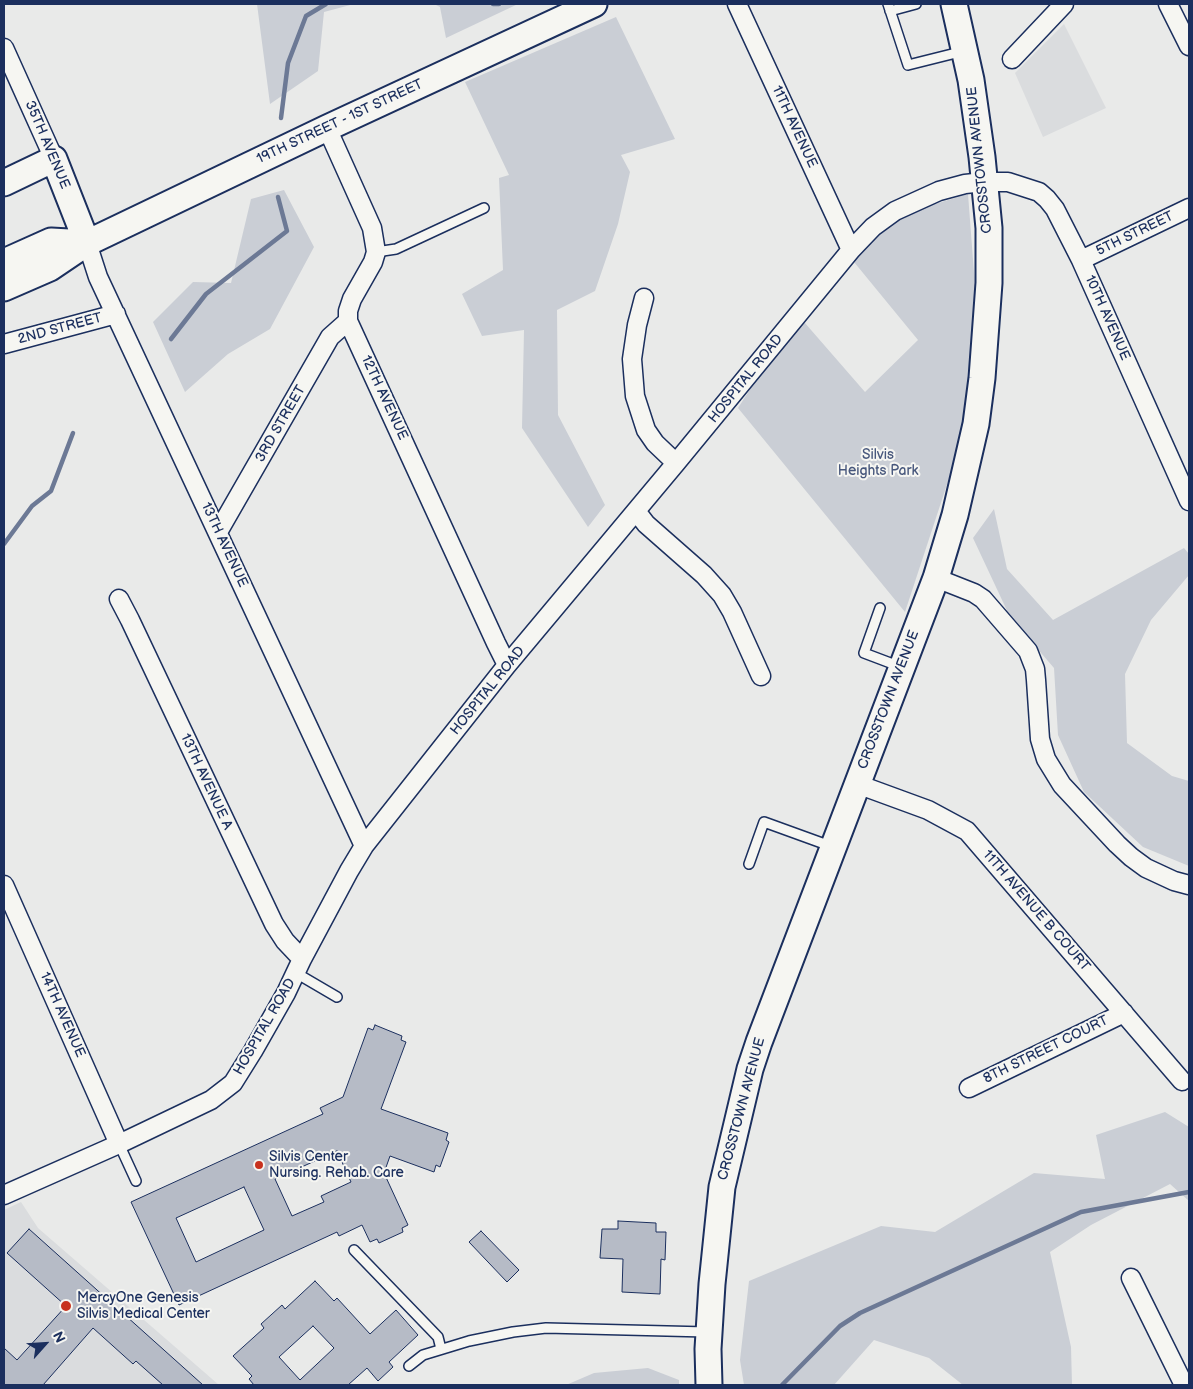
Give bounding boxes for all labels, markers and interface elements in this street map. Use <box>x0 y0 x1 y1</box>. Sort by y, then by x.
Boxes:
street label: 19TH STREET - 1ST STREET <box>254 76 426 168</box>
street label: 11TH AVENUE <box>768 83 820 171</box>
street label: CROSSTOWN AVENUE <box>964 86 996 234</box>
street label: 35TH AVENUE <box>21 98 73 192</box>
street label: 5TH STREET <box>1094 208 1176 260</box>
street label: 10TH AVENUE <box>1081 273 1133 363</box>
street label: 2ND STREET <box>16 310 104 348</box>
street label: HOSPITAL ROAD <box>705 331 787 427</box>
street label: 12TH AVENUE <box>357 353 411 443</box>
street label: 3RD STREET <box>252 383 310 465</box>
park label: Silvis Heights Park <box>838 447 918 480</box>
street label: 13TH AVENUE <box>197 500 251 590</box>
street label: CROSSTOWN AVENUE <box>855 628 923 772</box>
street label: HOSPITAL ROAD <box>447 643 529 739</box>
street label: 13TH AVENUE A <box>176 731 236 833</box>
street label: 11TH AVENUE B COURT <box>979 847 1093 975</box>
street label: 14TH AVENUE <box>36 970 88 1060</box>
street label: HOSPITAL ROAD <box>231 976 299 1078</box>
street label: 8TH STREET COURT <box>981 1012 1111 1088</box>
street label: CROSSTOWN AVENUE <box>715 1036 769 1182</box>
place label: Silvis Center Nursing. Rehab. Care <box>269 1149 404 1182</box>
marker: Silvis Center Nursing. Rehab. Care <box>253 1159 265 1171</box>
place label: MercyOne Genesis Silvis Medical Center <box>77 1290 210 1322</box>
marker: MercyOne Genesis Silvis Medical Center <box>59 1299 73 1313</box>
north arrow <box>20 1319 70 1369</box>
text: N <box>49 1329 69 1346</box>

